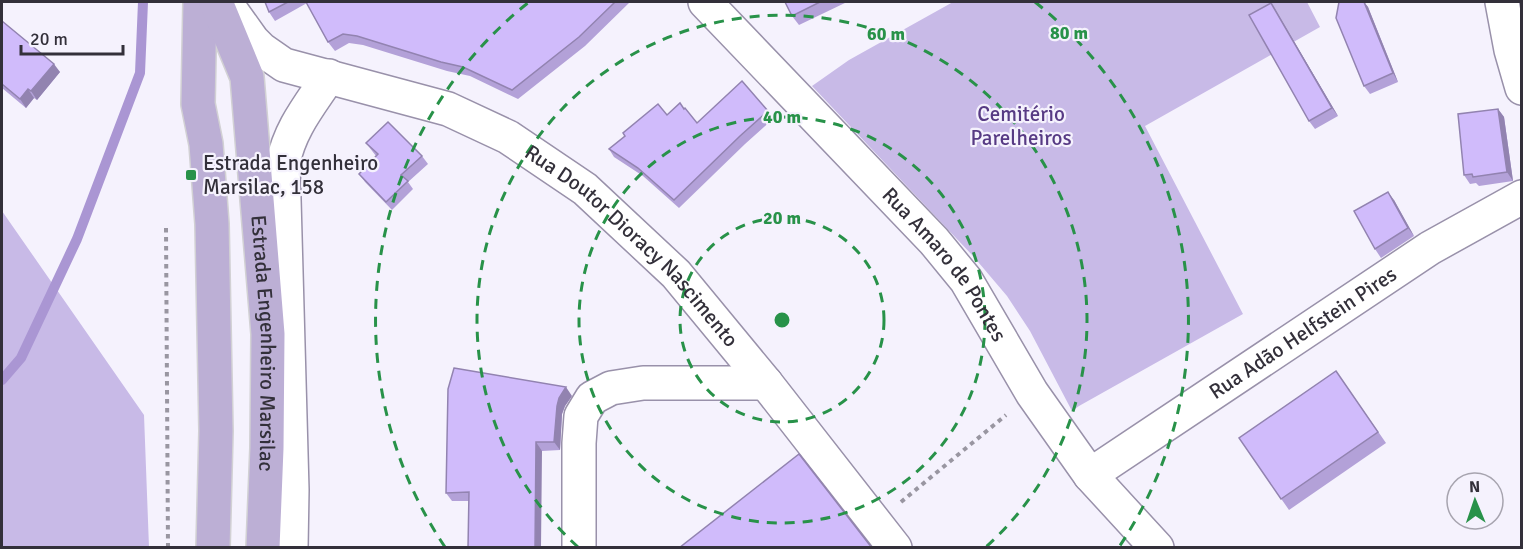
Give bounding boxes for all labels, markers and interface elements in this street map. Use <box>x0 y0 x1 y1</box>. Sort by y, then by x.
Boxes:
scale bar <box>21 18 123 56</box>
text: 80 m <box>1050 22 1088 44</box>
text: 60 m <box>867 23 905 45</box>
text: 20 m <box>30 28 68 50</box>
park label: Cemitério Parelheiros <box>970 101 1072 151</box>
text: 40 m <box>763 106 801 128</box>
street label: Rua Doutor Dioracy Nascimento <box>520 139 744 352</box>
place label: Estrada Engenheiro Marsilac, 158 <box>203 150 378 200</box>
marker: Estrada Engenheiro Marsilac, 158 <box>184 168 198 182</box>
street label: Rua Amaro de Pontes <box>877 182 1012 346</box>
text: 20 m <box>763 207 801 229</box>
street label: Estrada Engenheiro Marsilac <box>245 214 281 472</box>
street label: Rua Adão Helfstein Pires <box>1204 261 1402 405</box>
centre of rings <box>772 310 792 330</box>
north arrow <box>1445 471 1505 531</box>
text: N <box>1469 477 1480 497</box>

